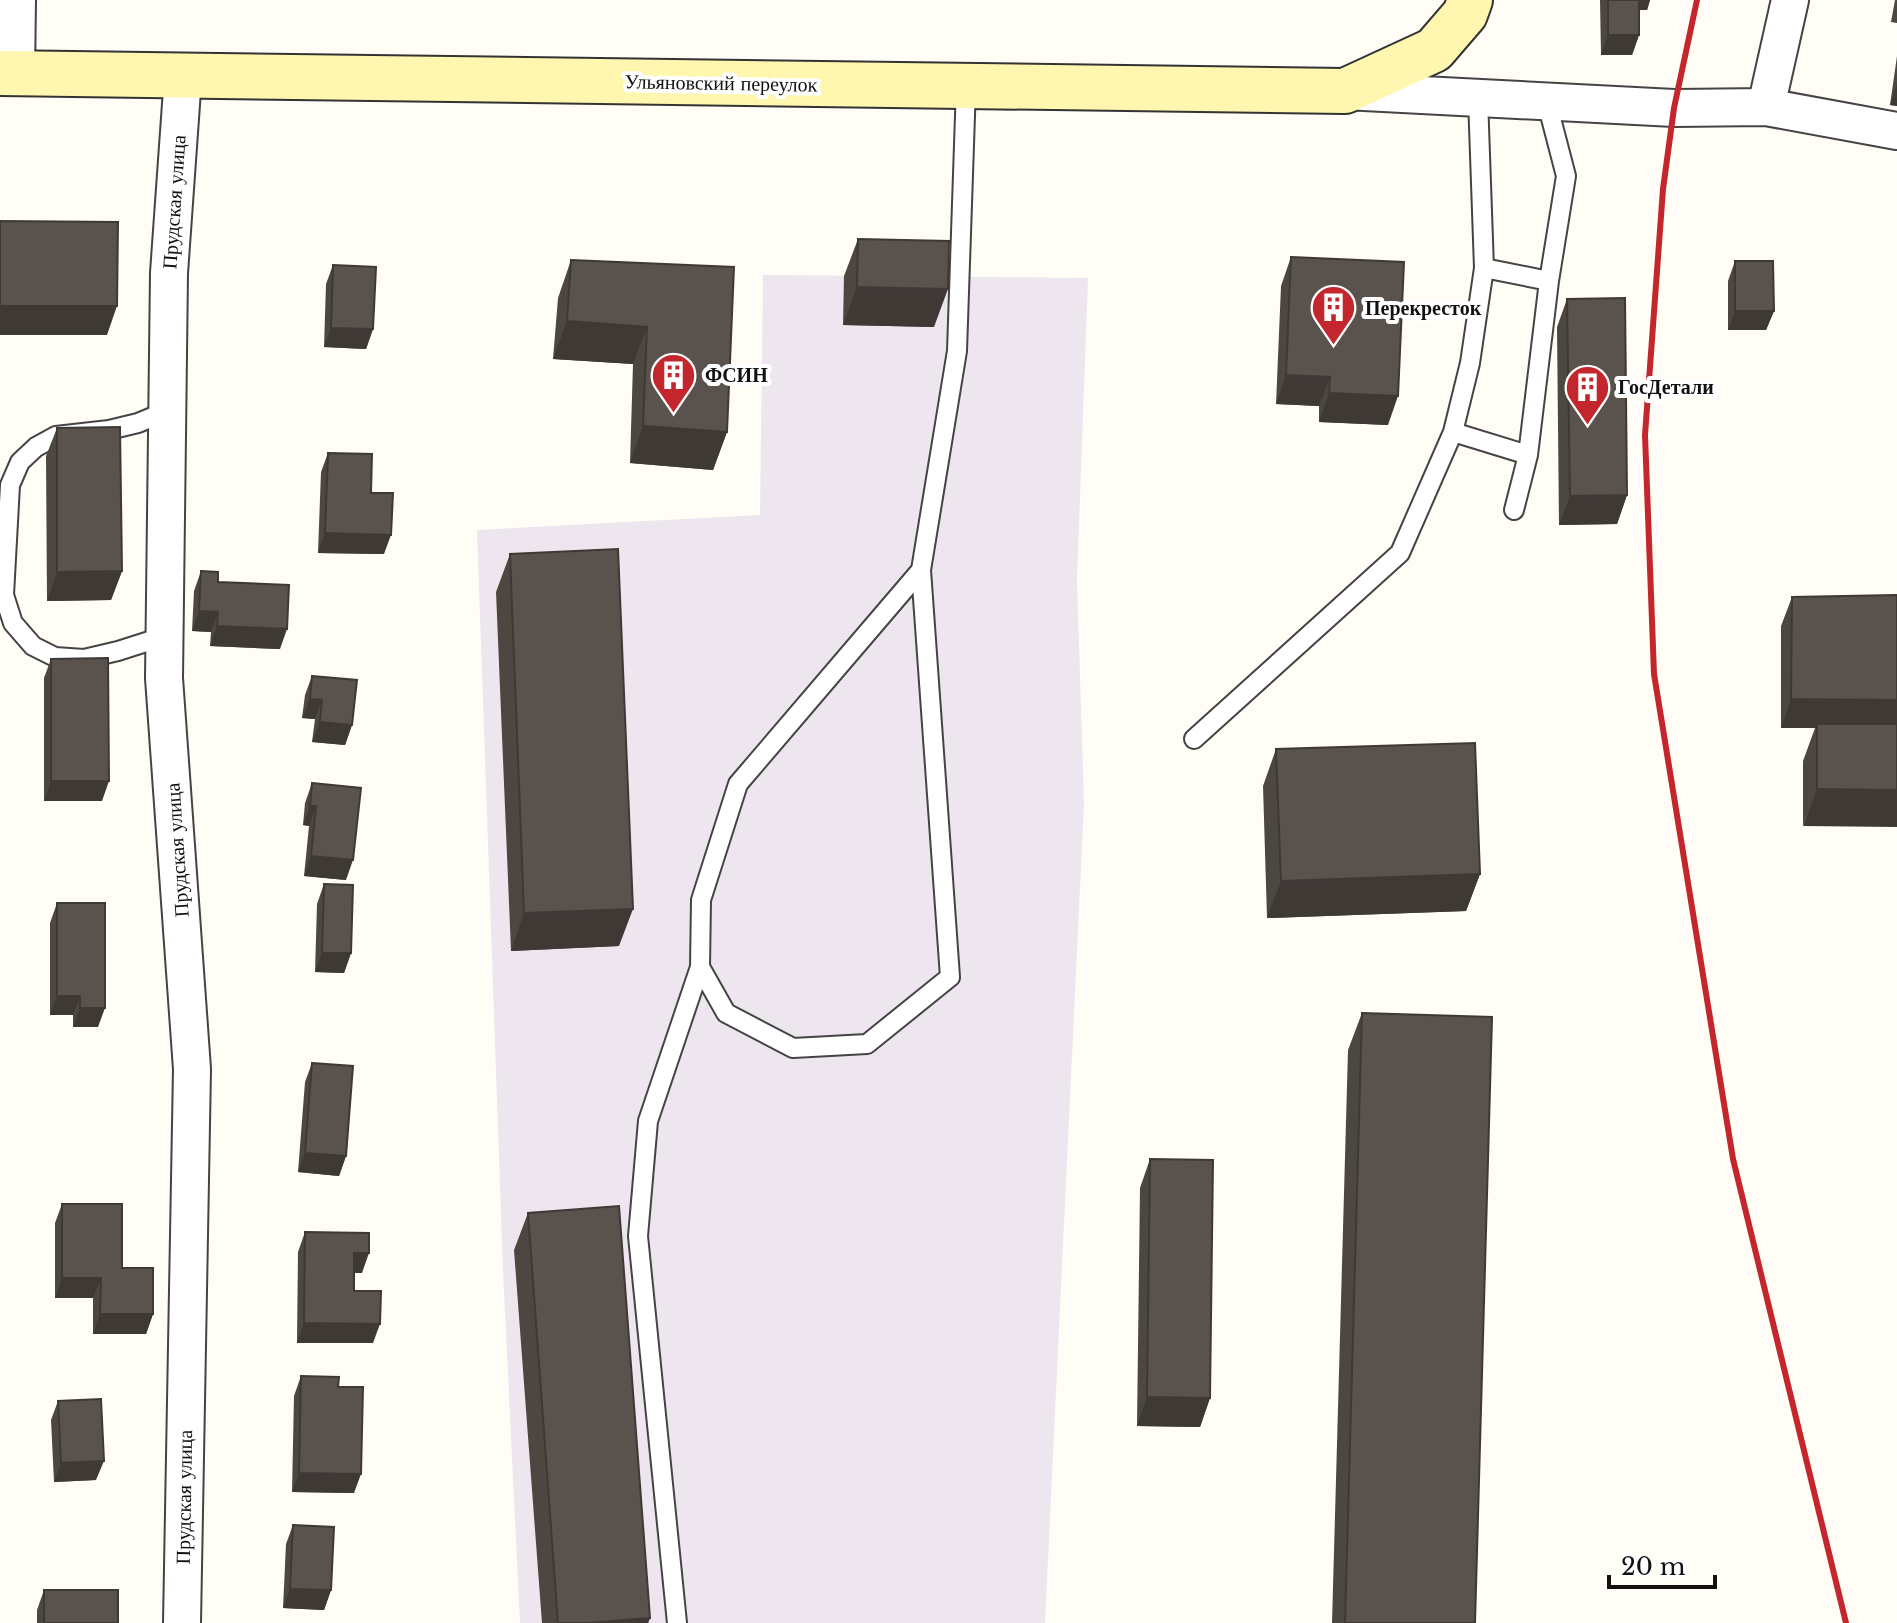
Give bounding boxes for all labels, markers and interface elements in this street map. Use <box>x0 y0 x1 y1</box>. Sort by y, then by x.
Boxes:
street label: Ульяновский переулок <box>624 69 818 97</box>
street label: Прудская улица <box>157 134 191 270</box>
building icon: Перекресток <box>1310 284 1358 347</box>
place label: Перекресток <box>1365 296 1482 320</box>
building icon: ФСИН <box>650 351 698 414</box>
place label: ФСИН <box>705 363 768 387</box>
building icon: ГосДетали <box>1563 363 1611 426</box>
place label: ГосДетали <box>1618 375 1714 399</box>
street label: Прудская улица <box>160 782 194 918</box>
street label: Прудская улица <box>171 1429 197 1564</box>
scale bar <box>1609 1539 1715 1589</box>
text: 20 m <box>1621 1552 1686 1581</box>

